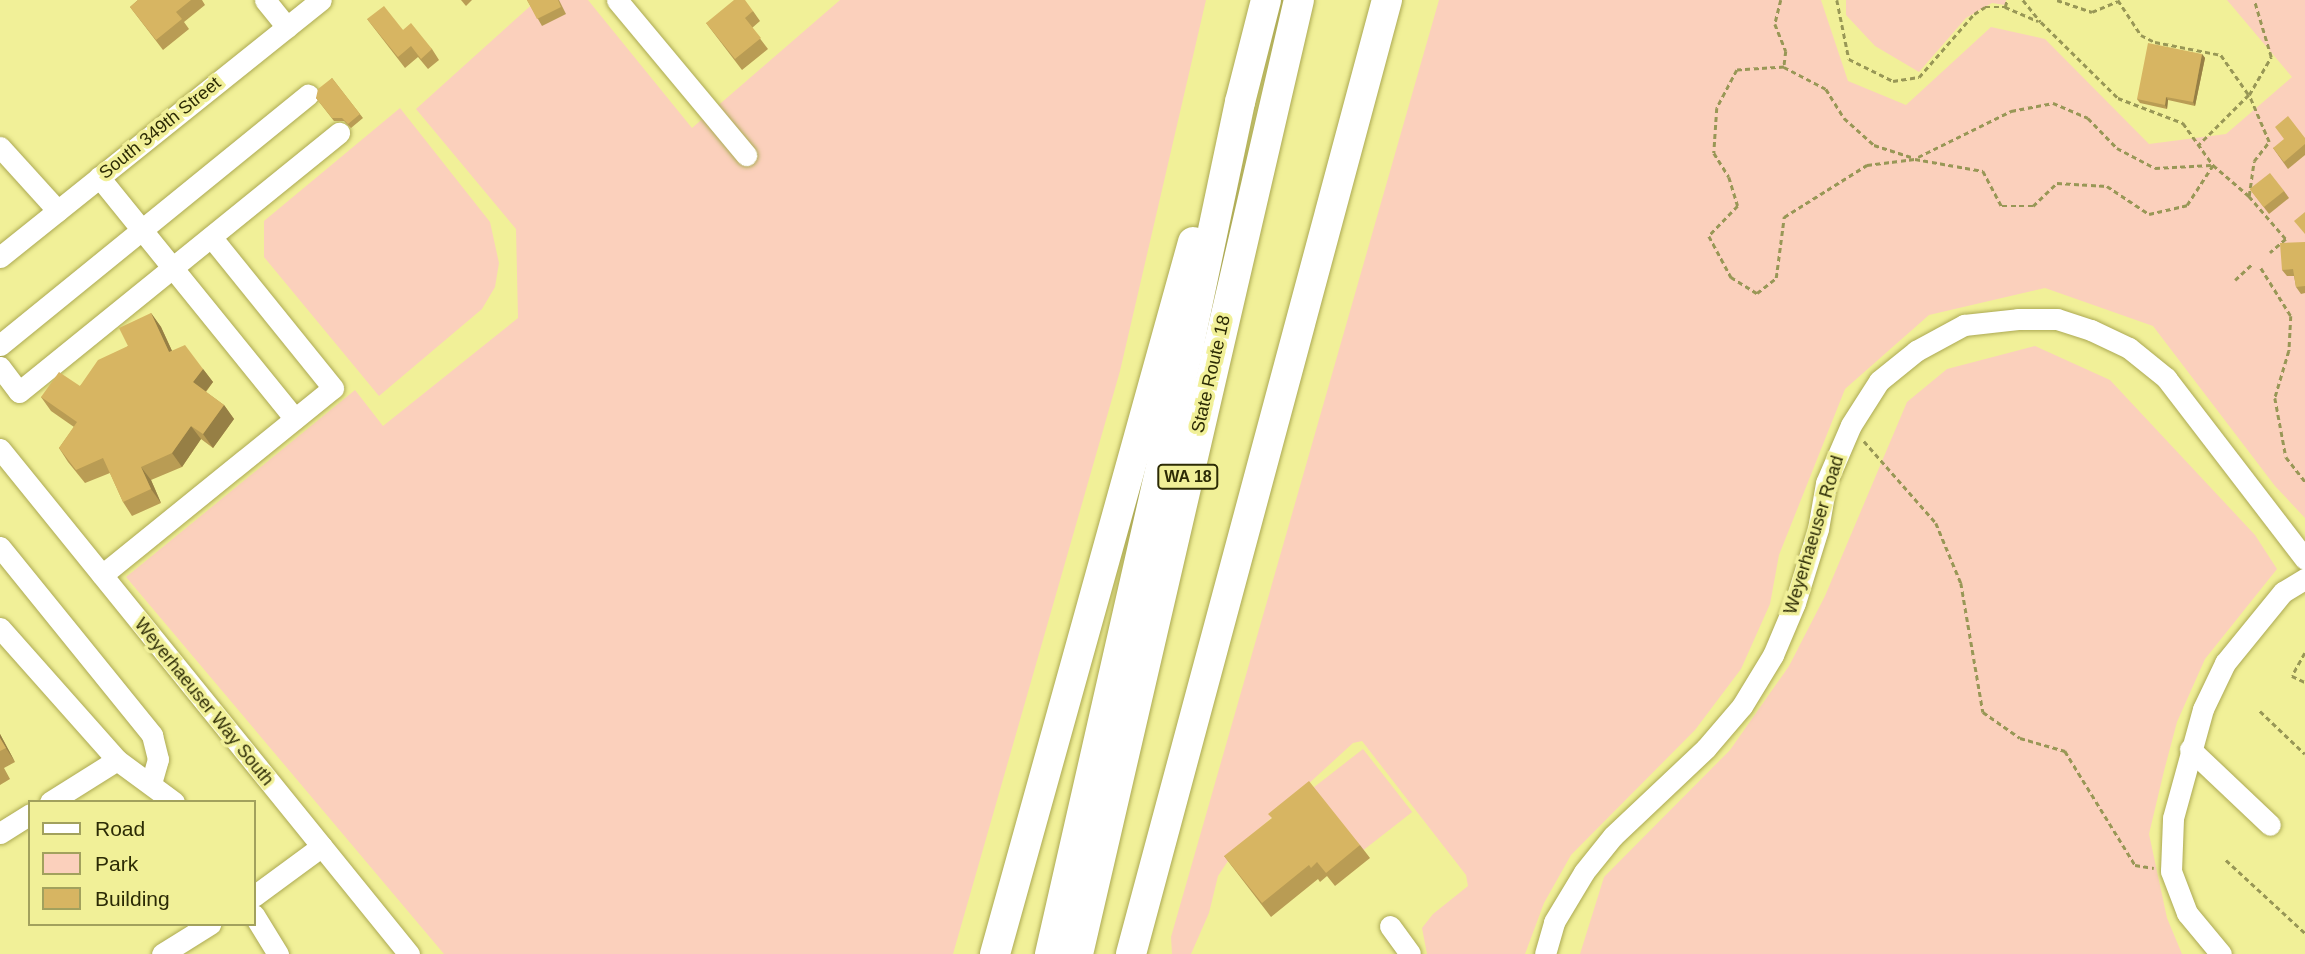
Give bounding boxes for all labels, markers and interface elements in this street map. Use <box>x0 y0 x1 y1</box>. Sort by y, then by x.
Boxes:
street label: South 349th Street <box>95 72 225 184</box>
street label: State Route 18 <box>1187 313 1235 435</box>
street label: Weyerhaeuser Road <box>1780 453 1848 617</box>
road number: WA 18 <box>1156 464 1220 490</box>
street label: Weyerhaeuser Way South <box>130 614 278 790</box>
legend <box>28 800 256 926</box>
text: Road <box>95 817 145 840</box>
text: Park <box>95 852 138 875</box>
text: Building <box>95 887 170 910</box>

